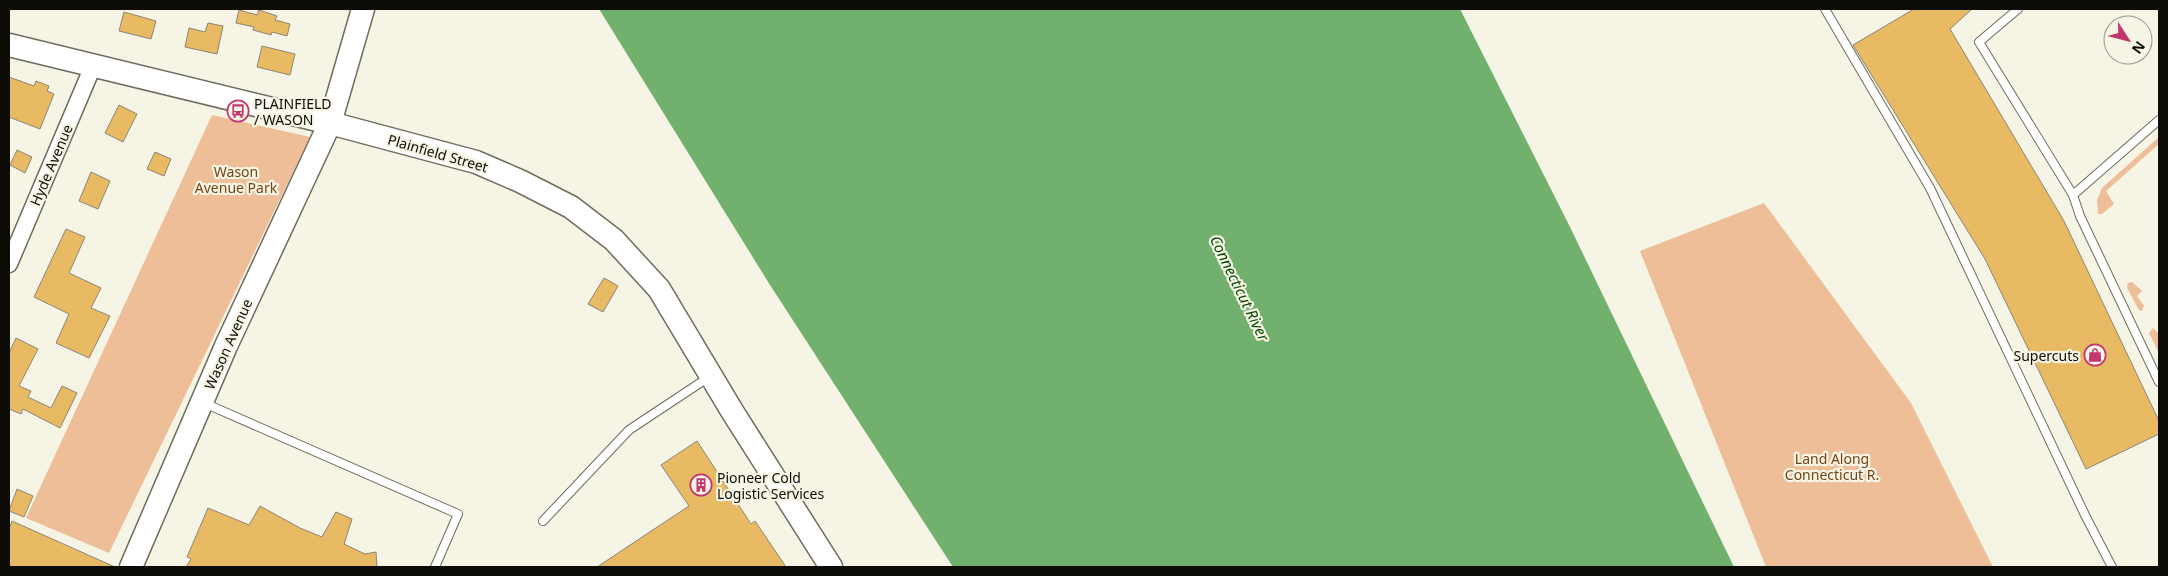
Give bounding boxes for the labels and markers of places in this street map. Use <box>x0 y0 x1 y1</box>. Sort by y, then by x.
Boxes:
place label: PLAINFIELD / WASON <box>254 94 332 129</box>
bus stop icon: PLAINFIELD / WASON <box>226 99 250 123</box>
shop icon: Supercuts <box>2083 343 2107 367</box>
place label: Supercuts <box>2014 346 2079 365</box>
place label: Pioneer Cold Logistic Services <box>717 468 824 503</box>
building icon: Pioneer Cold Logistic Services <box>689 473 713 497</box>

